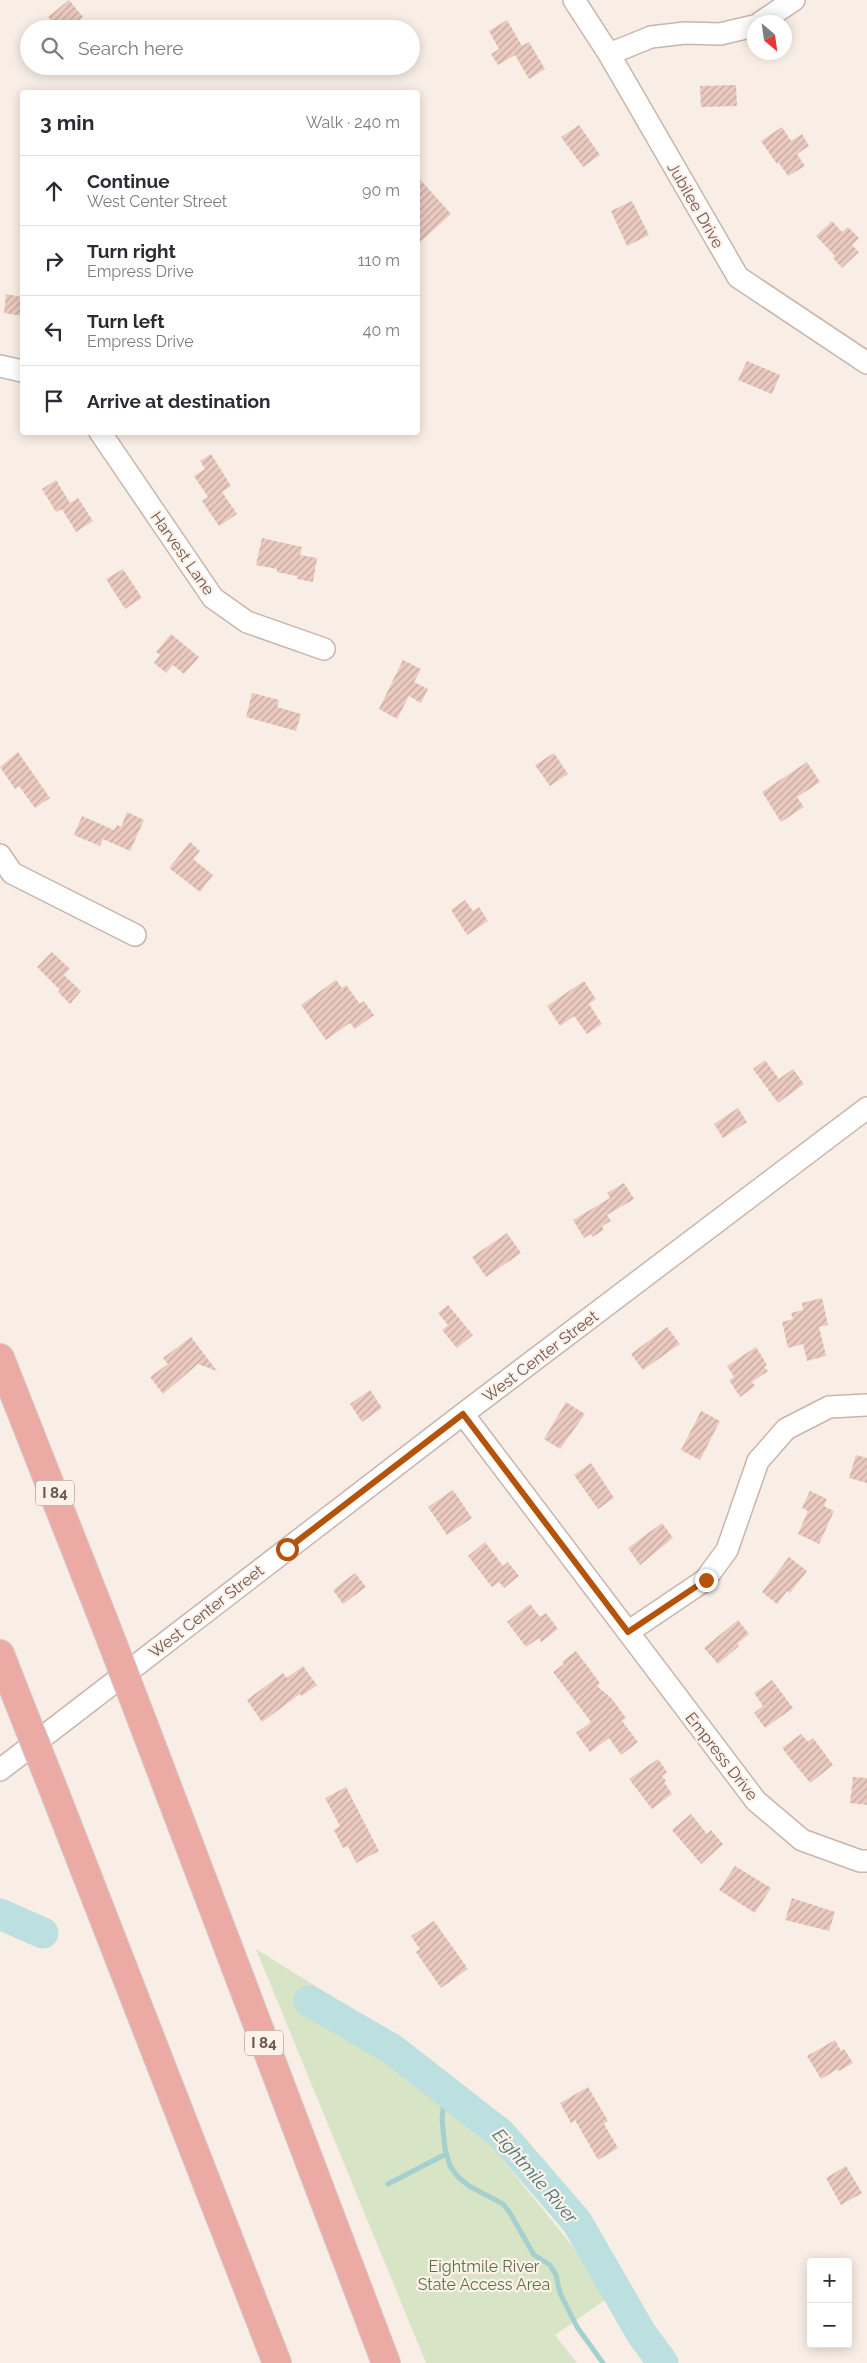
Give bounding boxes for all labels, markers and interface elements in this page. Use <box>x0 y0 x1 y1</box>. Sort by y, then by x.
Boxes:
north arrow <box>747 15 792 60</box>
search box <box>20 20 420 75</box>
icon: search <box>38 34 66 62</box>
text: Search here <box>78 37 184 59</box>
text: 3 min <box>40 110 94 135</box>
text: Walk · 240 m <box>306 113 400 132</box>
street label: Jubilee Drive <box>663 159 728 252</box>
text: Continue <box>87 170 170 192</box>
icon: ahead <box>40 177 68 205</box>
text: 90 m <box>362 181 400 200</box>
text: West Center Street <box>87 192 227 211</box>
text: Turn right <box>87 240 176 262</box>
icon: right <box>40 247 68 275</box>
text: 110 m <box>358 251 400 270</box>
text: Empress Drive <box>87 262 194 281</box>
text: Turn left <box>87 310 164 332</box>
icon: left <box>40 317 68 345</box>
text: 40 m <box>363 321 400 340</box>
text: Empress Drive <box>87 332 194 351</box>
icon: arrive <box>40 387 68 415</box>
text: Arrive at destination <box>87 390 271 412</box>
street label: Harvest Lane <box>147 508 218 599</box>
street label: West Center Street <box>479 1306 602 1406</box>
road number: I 84 <box>36 1480 74 1506</box>
route start <box>276 1538 299 1561</box>
street label: West Center Street <box>145 1560 268 1662</box>
route end <box>695 1569 718 1592</box>
street label: Empress Drive <box>681 1708 762 1804</box>
road number: I 84 <box>245 2030 283 2056</box>
water label: Eightmile River <box>489 2124 583 2228</box>
park label: Eightmile River State Access Area <box>418 2257 550 2294</box>
map controls <box>807 2258 852 2348</box>
button: + <box>807 2258 852 2303</box>
button: − <box>807 2303 852 2348</box>

